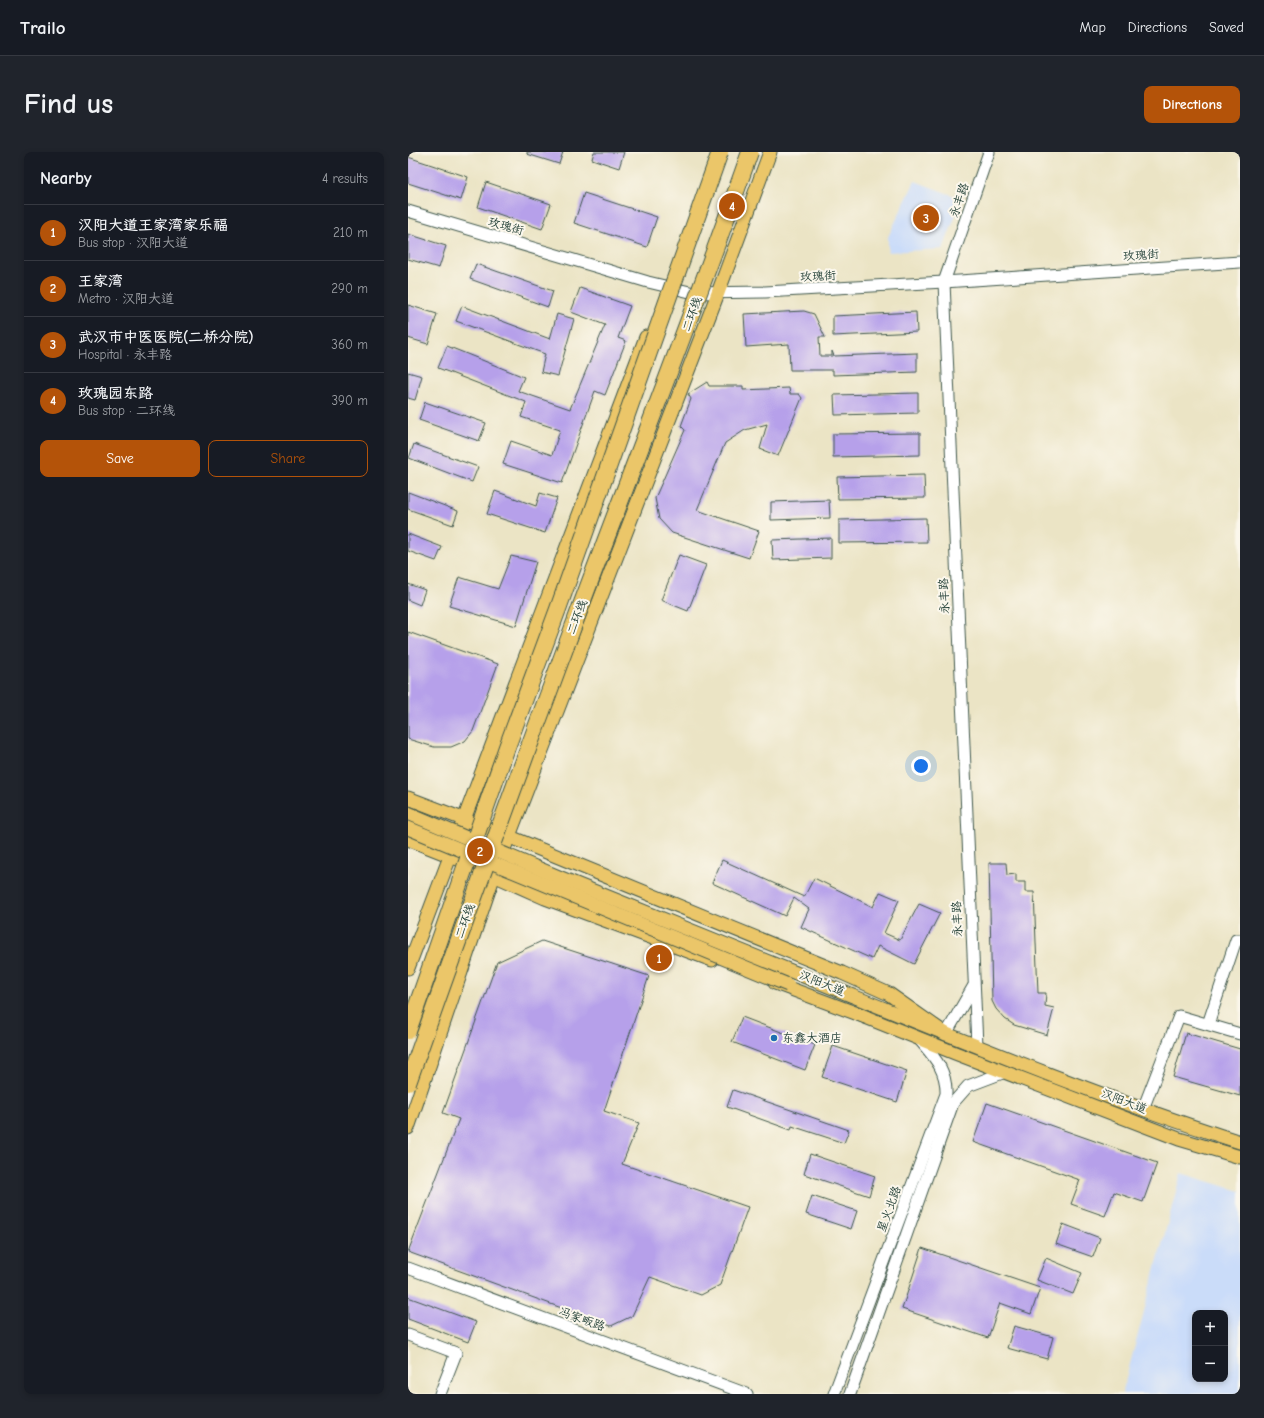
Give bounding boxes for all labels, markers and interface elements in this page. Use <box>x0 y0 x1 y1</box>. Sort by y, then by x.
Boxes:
text: Trailo <box>20 17 66 39</box>
text: Map <box>1079 19 1106 36</box>
text: Directions <box>1128 19 1187 36</box>
text: Saved <box>1209 19 1244 36</box>
button: Directions <box>1144 86 1240 123</box>
text: Find us <box>24 88 113 120</box>
text: Nearby <box>40 169 91 188</box>
text: 4 results <box>322 171 368 186</box>
street label: 永丰路 <box>947 181 971 219</box>
pin: 4 <box>719 191 745 221</box>
pin: 3 <box>913 203 939 233</box>
street label: 玫瑰街 <box>487 214 525 238</box>
text: 汉阳大道王家湾家乐福 <box>78 216 228 234</box>
text: 1 <box>50 225 56 240</box>
text: 210 m <box>333 225 368 240</box>
text: Bus stop · 汉阳大道 <box>78 235 188 250</box>
street label: 玫瑰街 <box>1123 247 1159 263</box>
street label: 玫瑰街 <box>800 268 836 284</box>
text: 王家湾 <box>78 272 123 290</box>
text: 2 <box>50 281 56 296</box>
text: 290 m <box>331 281 368 296</box>
text: Metro · 汉阳大道 <box>78 291 174 306</box>
street label: 二环线 <box>679 295 705 333</box>
text: 武汉市中医医院(二桥分院) <box>78 328 254 346</box>
text: 3 <box>50 337 56 352</box>
text: 360 m <box>331 337 368 352</box>
text: Hospital · 永丰路 <box>78 347 172 362</box>
text: 玫瑰园东路 <box>78 384 153 402</box>
text: 4 <box>50 393 56 408</box>
text: 390 m <box>332 393 368 408</box>
text: Bus stop · 二环线 <box>78 403 175 418</box>
button: Save <box>40 440 200 477</box>
button: Share <box>208 440 368 477</box>
street label: 永丰路 <box>936 578 952 614</box>
street label: 二环线 <box>564 598 590 636</box>
your location <box>911 756 931 776</box>
pin: 2 <box>467 836 493 866</box>
street label: 永丰路 <box>949 901 965 937</box>
street label: 二环线 <box>452 902 478 940</box>
pin: 1 <box>646 943 672 973</box>
street label: 汉阳大道 <box>797 968 847 998</box>
place label: 东鑫大酒店 <box>782 1031 842 1045</box>
marker: 东鑫大酒店 <box>769 1033 779 1043</box>
street label: 汉阳大道 <box>1099 1086 1149 1116</box>
street label: 星火北路 <box>874 1184 904 1234</box>
street label: 冯家畈路 <box>557 1304 607 1334</box>
map controls <box>1192 1310 1228 1382</box>
button: + <box>1192 1310 1228 1346</box>
button: − <box>1192 1346 1228 1382</box>

